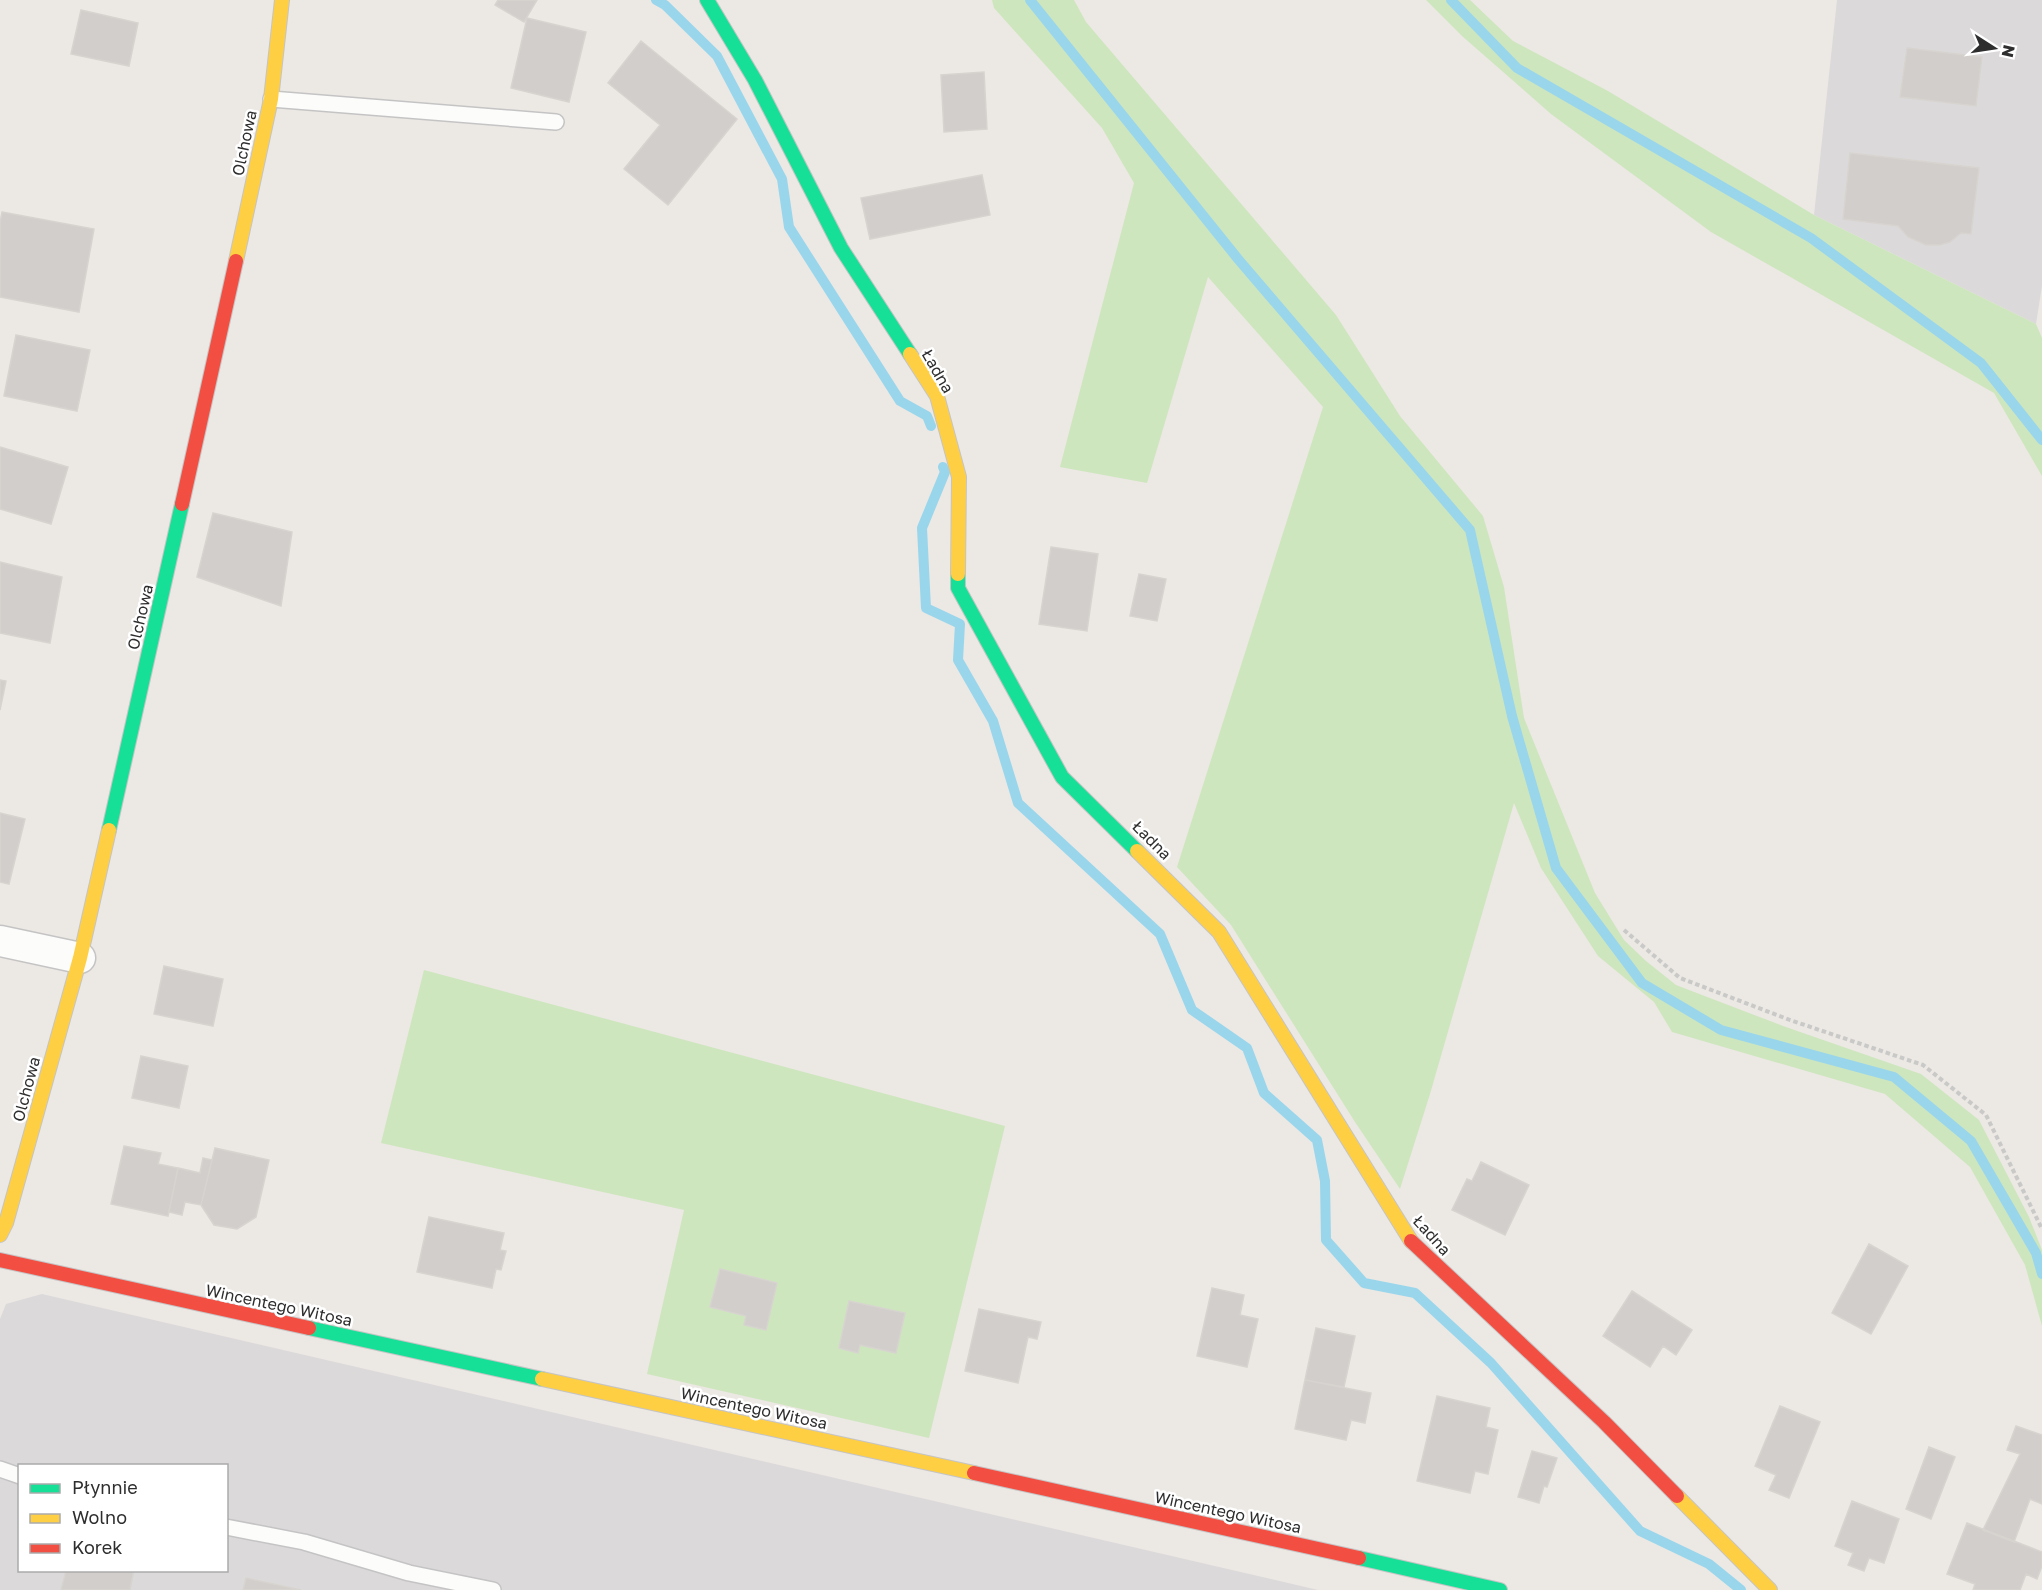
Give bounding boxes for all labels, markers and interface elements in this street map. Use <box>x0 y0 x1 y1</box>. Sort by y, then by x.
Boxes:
north arrow <box>1964 18 2024 78</box>
text: N <box>1998 43 2020 59</box>
street label: Olchowa <box>227 108 261 178</box>
street label: Ładna <box>917 345 959 397</box>
street label: Olchowa <box>123 582 157 652</box>
street label: Ładna <box>1128 816 1176 864</box>
street label: Olchowa <box>8 1054 44 1124</box>
street label: Ładna <box>1409 1211 1455 1259</box>
street label: Wincentego Witosa <box>204 1280 354 1330</box>
street label: Wincentego Witosa <box>679 1383 829 1433</box>
legend <box>18 1464 228 1572</box>
text: Płynnie <box>72 1476 138 1498</box>
street label: Wincentego Witosa <box>1153 1487 1303 1537</box>
text: Wolno <box>72 1506 127 1528</box>
text: Korek <box>72 1536 122 1558</box>

